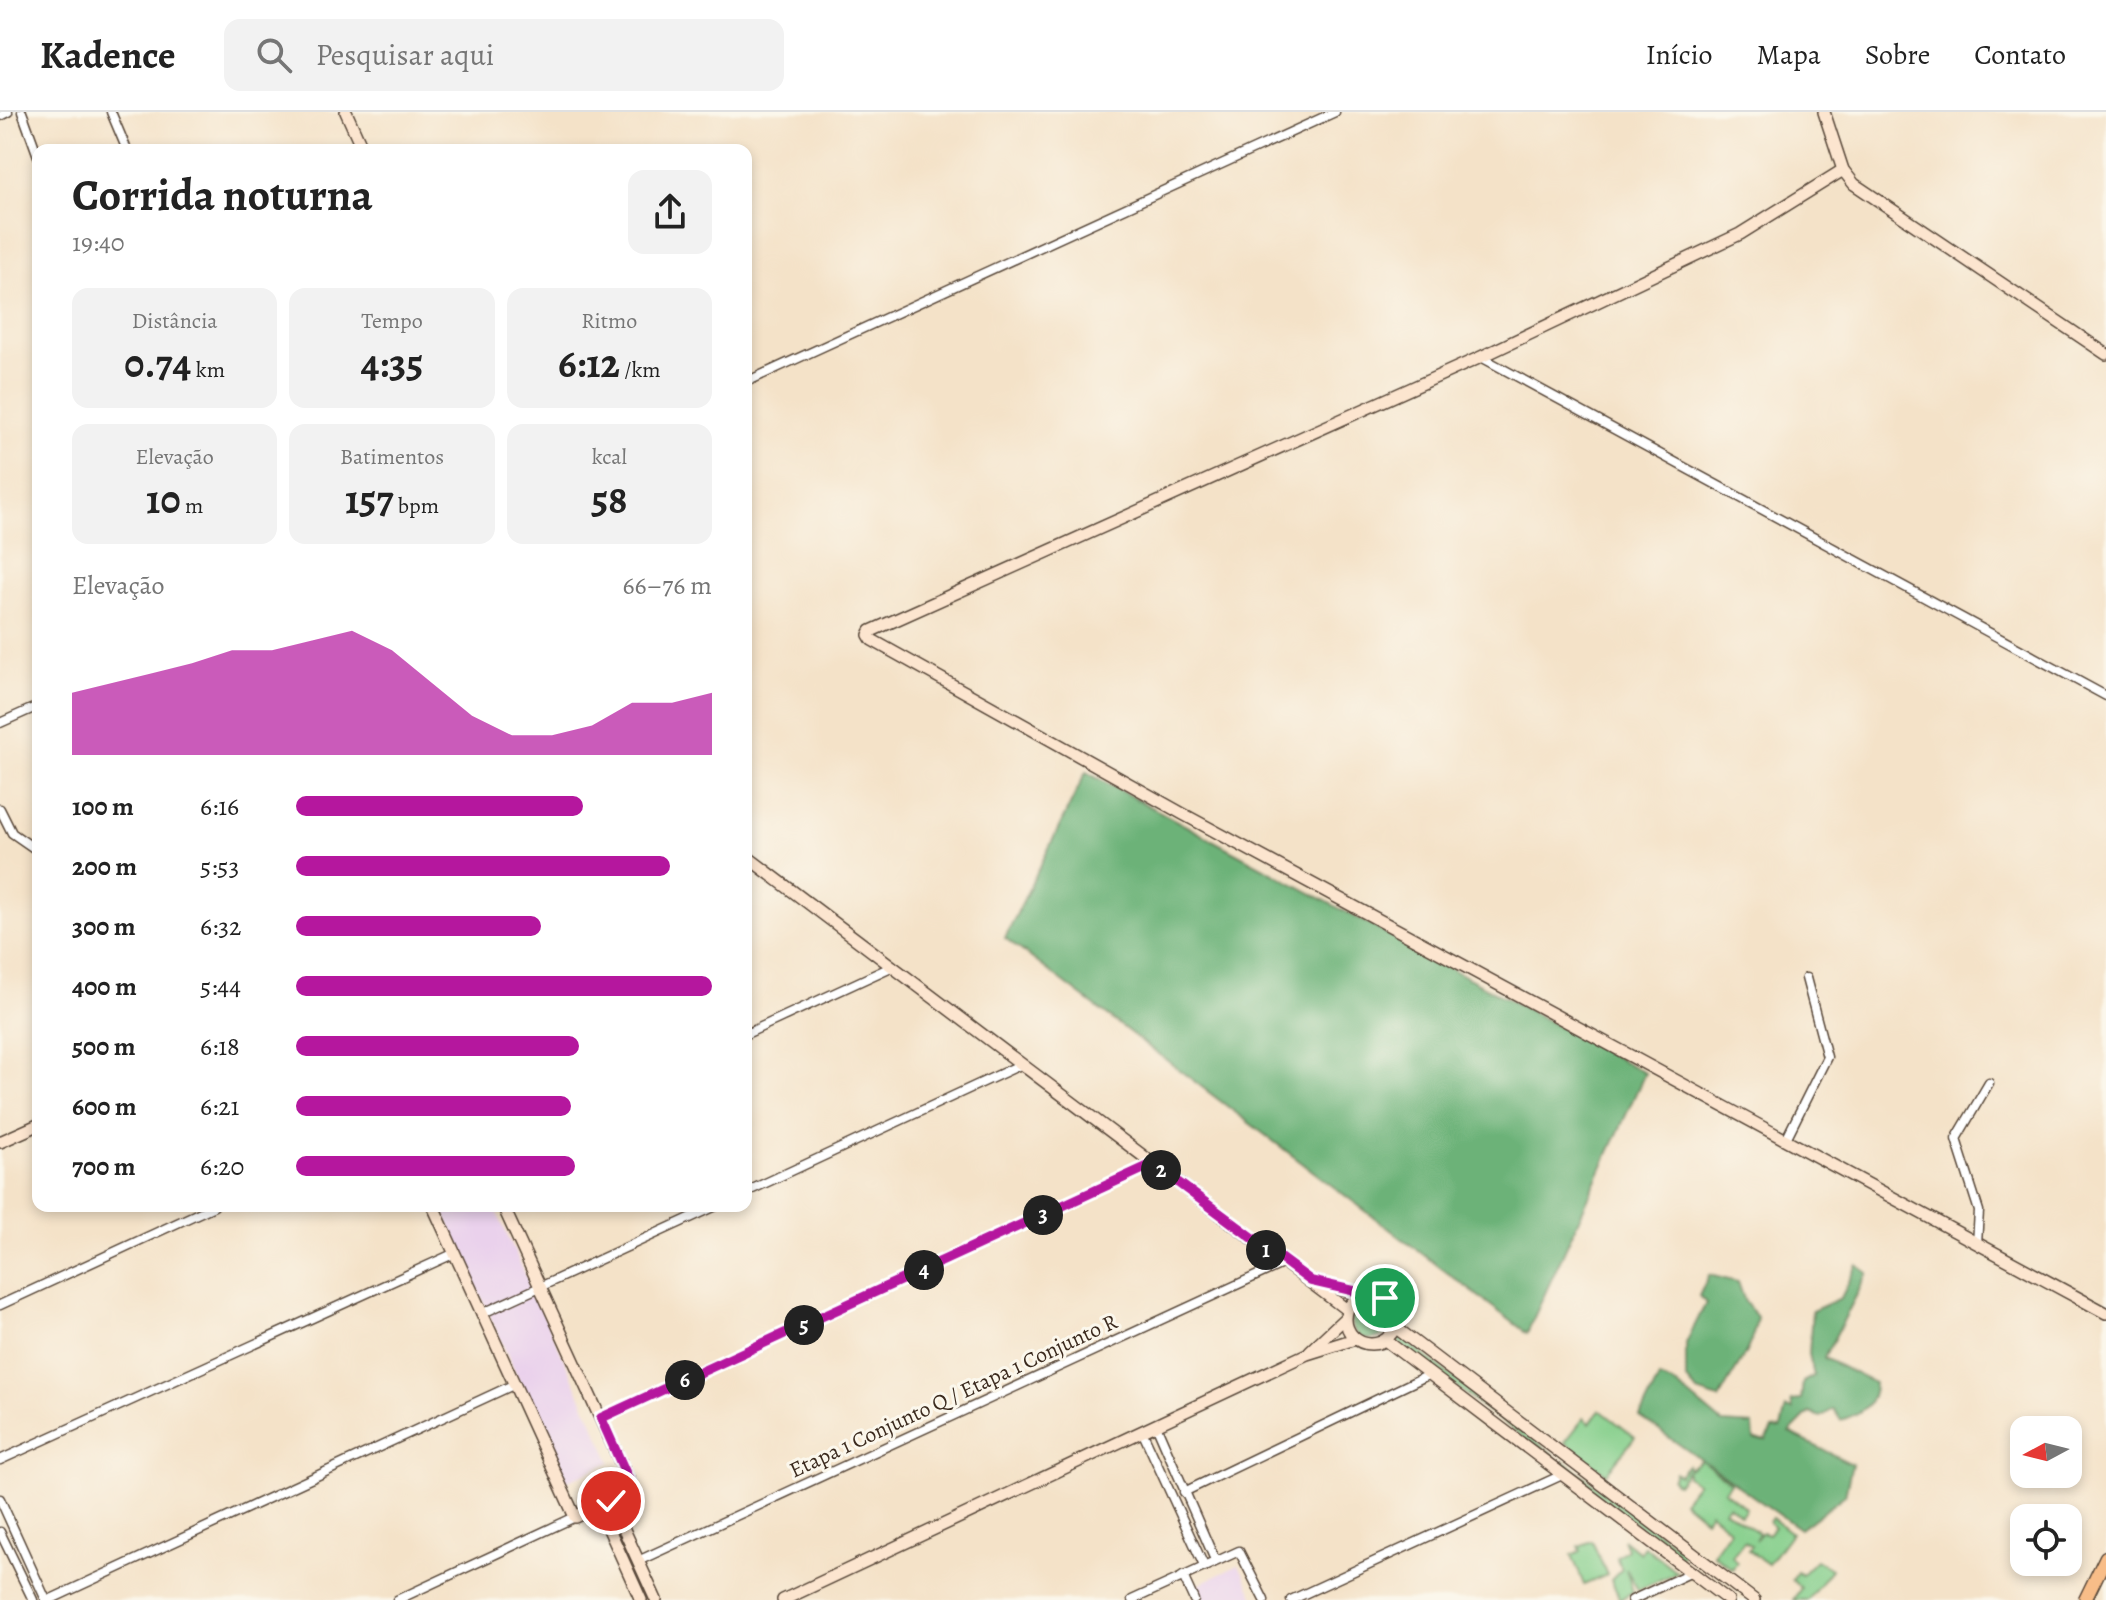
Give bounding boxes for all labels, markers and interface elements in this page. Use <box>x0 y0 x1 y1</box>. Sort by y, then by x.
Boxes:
search box <box>224 19 784 91</box>
text: Kadence <box>40 29 176 81</box>
icon: search <box>252 33 296 77</box>
text: Pesquisar aqui <box>316 35 494 75</box>
text: Início <box>1646 36 1713 74</box>
text: Mapa <box>1757 36 1821 74</box>
text: Sobre <box>1865 36 1930 74</box>
text: Contato <box>1974 36 2066 74</box>
text: Corrida noturna <box>72 165 373 225</box>
button: share <box>628 170 712 254</box>
text: 19:40 <box>72 225 125 260</box>
text: Distância <box>132 306 218 336</box>
text: Tempo <box>361 306 423 336</box>
text: Ritmo <box>581 306 637 336</box>
text: 0.74 <box>124 336 191 391</box>
text: 4:35 <box>361 336 423 391</box>
text: 6:12 <box>558 336 620 391</box>
text: km <box>191 355 225 385</box>
text: /km <box>620 355 661 385</box>
text: Elevação <box>136 442 214 472</box>
text: Batimentos <box>340 442 444 472</box>
text: kcal <box>592 442 627 472</box>
text: 10 <box>146 472 181 527</box>
text: 157 <box>345 472 394 527</box>
text: 58 <box>591 472 627 527</box>
text: m <box>181 491 203 521</box>
text: bpm <box>394 491 439 521</box>
text: Elevação <box>72 568 164 603</box>
text: 66–76 m <box>622 568 712 603</box>
text: 100 m <box>72 789 134 824</box>
text: 6:16 <box>200 789 239 824</box>
text: 200 m <box>72 849 137 884</box>
text: 5:53 <box>200 849 239 884</box>
text: 300 m <box>72 909 136 944</box>
text: 6:32 <box>200 909 241 944</box>
text: 400 m <box>72 969 137 1004</box>
text: 5:44 <box>200 969 241 1004</box>
text: 500 m <box>72 1029 136 1064</box>
text: 6:18 <box>200 1029 240 1064</box>
text: 600 m <box>72 1089 137 1124</box>
text: 6:21 <box>200 1089 239 1124</box>
text: 700 m <box>72 1149 136 1184</box>
text: 6:20 <box>200 1149 244 1184</box>
pin: 2 <box>1141 1150 1181 1190</box>
text: 2 <box>1156 1155 1166 1185</box>
pin: 3 <box>1023 1195 1063 1235</box>
text: 3 <box>1038 1200 1048 1230</box>
pin: 1 <box>1246 1230 1286 1270</box>
text: 1 <box>1262 1235 1270 1265</box>
pin: 4 <box>904 1250 944 1290</box>
text: 4 <box>919 1255 929 1285</box>
pin <box>1351 1264 1419 1332</box>
icon: arrive <box>1363 1276 1407 1320</box>
pin: 5 <box>784 1305 824 1345</box>
street label: Etapa 1 Conjunto Q / Etapa 1 Conjunto R <box>785 1306 1123 1485</box>
text: 5 <box>799 1310 809 1340</box>
pin: 6 <box>665 1360 705 1400</box>
text: 6 <box>680 1365 690 1395</box>
north arrow <box>2010 1416 2082 1488</box>
map controls <box>2010 1416 2082 1576</box>
pin <box>577 1467 645 1535</box>
icon: check <box>589 1479 633 1523</box>
button: locate <box>2010 1504 2082 1576</box>

